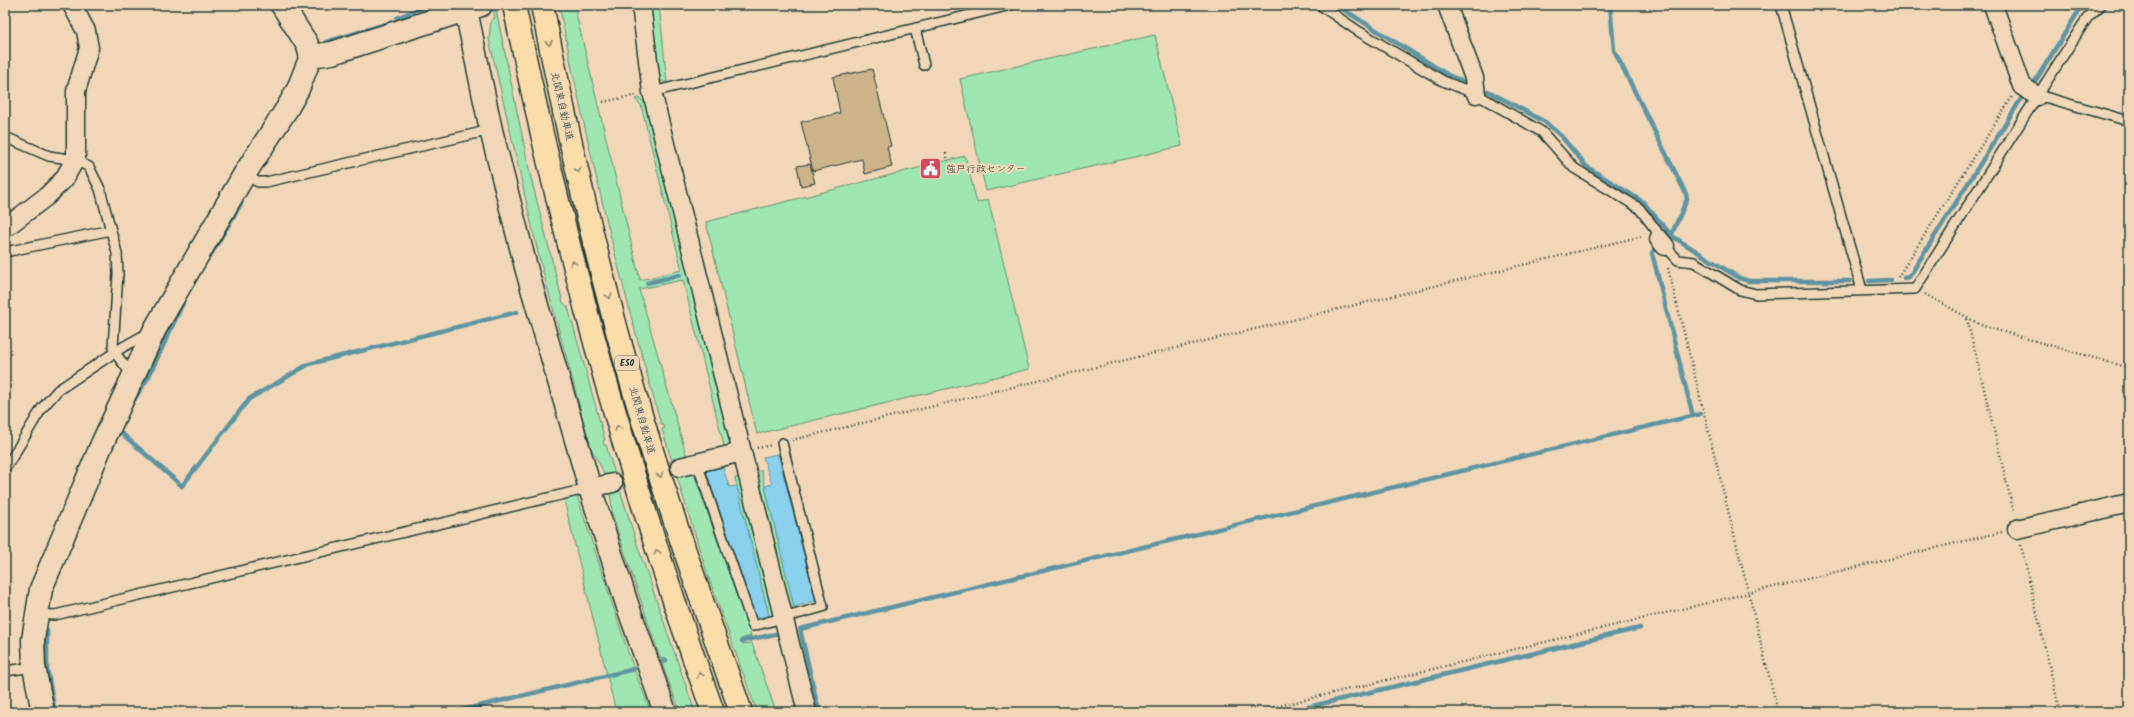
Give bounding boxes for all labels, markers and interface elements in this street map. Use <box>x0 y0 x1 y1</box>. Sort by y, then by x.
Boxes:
one-way arrow <box>545 40 553 46</box>
street label: 北関東自動車道 <box>546 70 578 142</box>
public building icon: 強戸行政センター <box>918 155 944 181</box>
place label: 強戸行政センター <box>946 161 1026 177</box>
one-way arrow <box>573 167 581 173</box>
one-way arrow <box>569 259 578 266</box>
one-way arrow <box>604 293 612 300</box>
road number: E50 <box>615 356 639 370</box>
street label: 北関東自動車道 <box>625 384 659 456</box>
one-way arrow <box>615 425 623 432</box>
one-way arrow <box>655 471 664 478</box>
one-way arrow <box>653 549 662 556</box>
one-way arrow <box>696 672 704 679</box>

